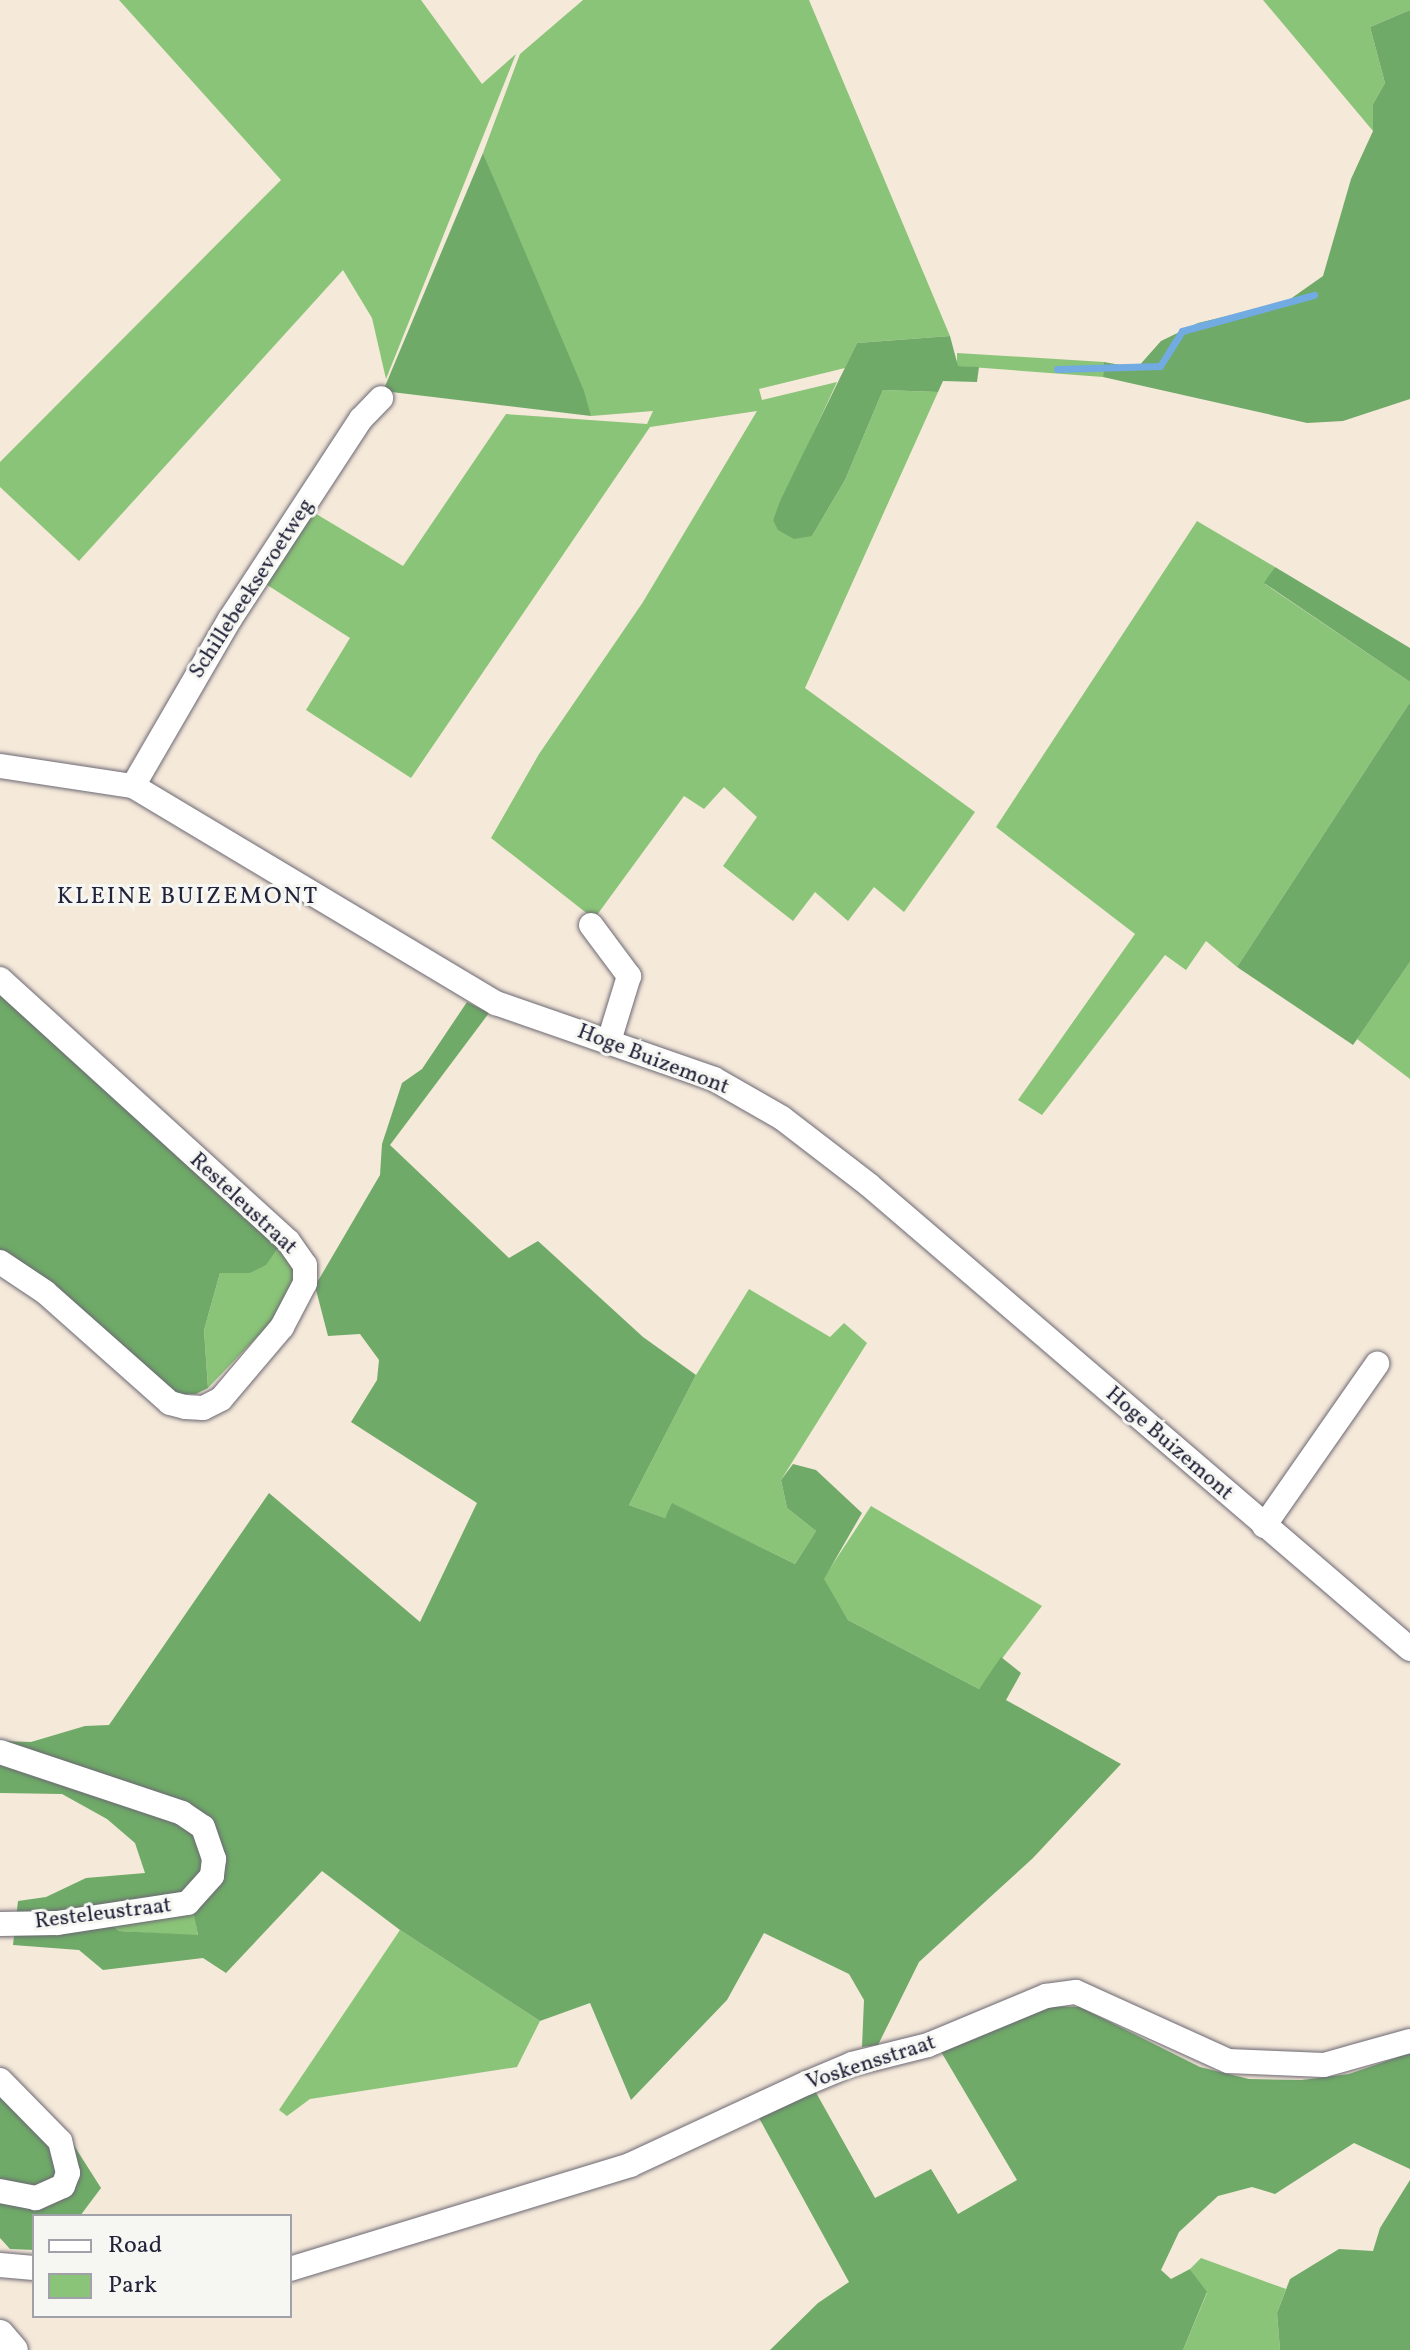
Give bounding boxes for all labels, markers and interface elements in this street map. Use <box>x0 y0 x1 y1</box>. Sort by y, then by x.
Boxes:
street label: Schillebeeksevoetweg <box>184 494 320 684</box>
district label: KLEINE BUIZEMONT <box>57 884 319 912</box>
street label: Hoge Buizemont <box>573 1019 733 1101</box>
street label: Resteleustraat <box>184 1147 302 1261</box>
street label: Hoge Buizemont <box>1100 1381 1238 1507</box>
street label: Resteleustraat <box>33 1893 173 1935</box>
street label: Voskensstraat <box>803 2030 939 2096</box>
legend <box>32 2214 292 2318</box>
text: Road <box>108 2229 162 2263</box>
text: Park <box>108 2269 157 2303</box>

